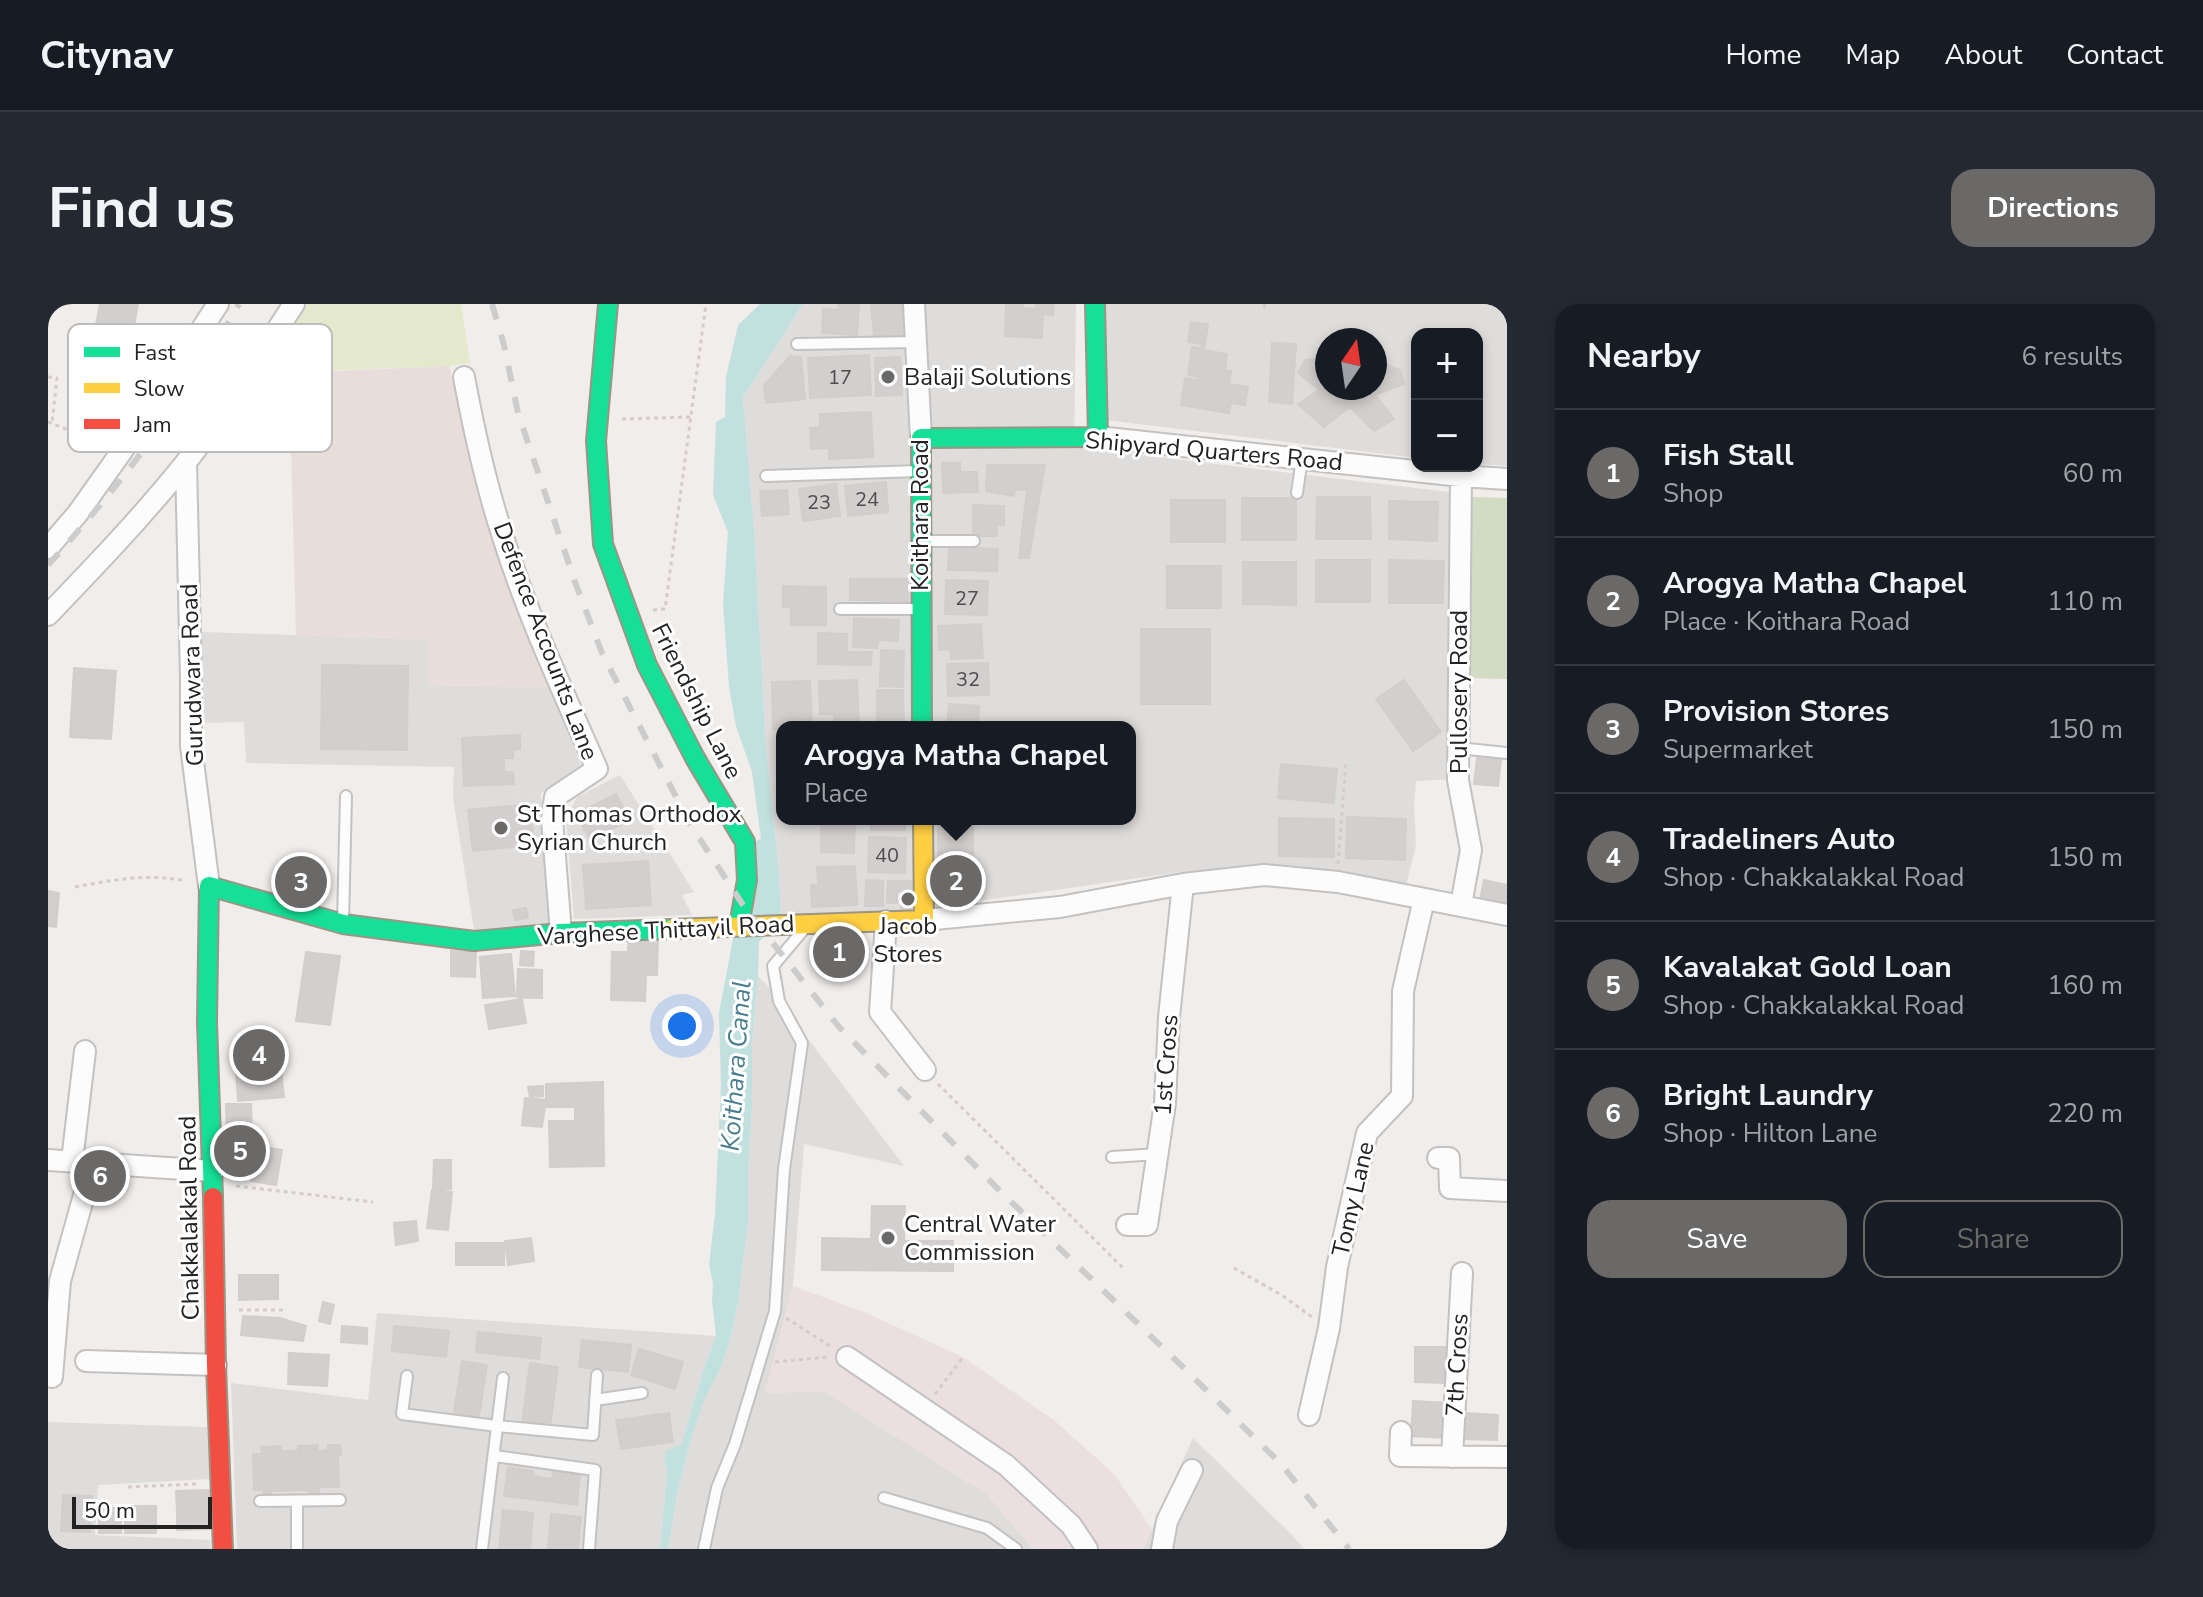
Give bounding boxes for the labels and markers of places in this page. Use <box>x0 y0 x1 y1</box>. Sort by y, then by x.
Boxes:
place label: Balaji Solutions <box>904 361 1071 393</box>
marker: Balaji Solutions <box>879 368 897 386</box>
place label: St Thomas Orthodox Syrian Church <box>517 798 742 858</box>
marker: St Thomas Orthodox Syrian Church <box>492 819 510 837</box>
pin: 2 <box>930 851 982 911</box>
pin: 3 <box>275 852 327 912</box>
marker: Jacob Stores <box>899 890 917 908</box>
place label: Jacob Stores <box>873 910 943 970</box>
pin: 1 <box>813 922 865 982</box>
pin: 4 <box>233 1025 285 1085</box>
pin: 5 <box>214 1121 266 1181</box>
pin: 6 <box>74 1146 126 1206</box>
place label: Central Water Commission <box>904 1208 1056 1268</box>
marker: Central Water Commission <box>879 1229 897 1247</box>

